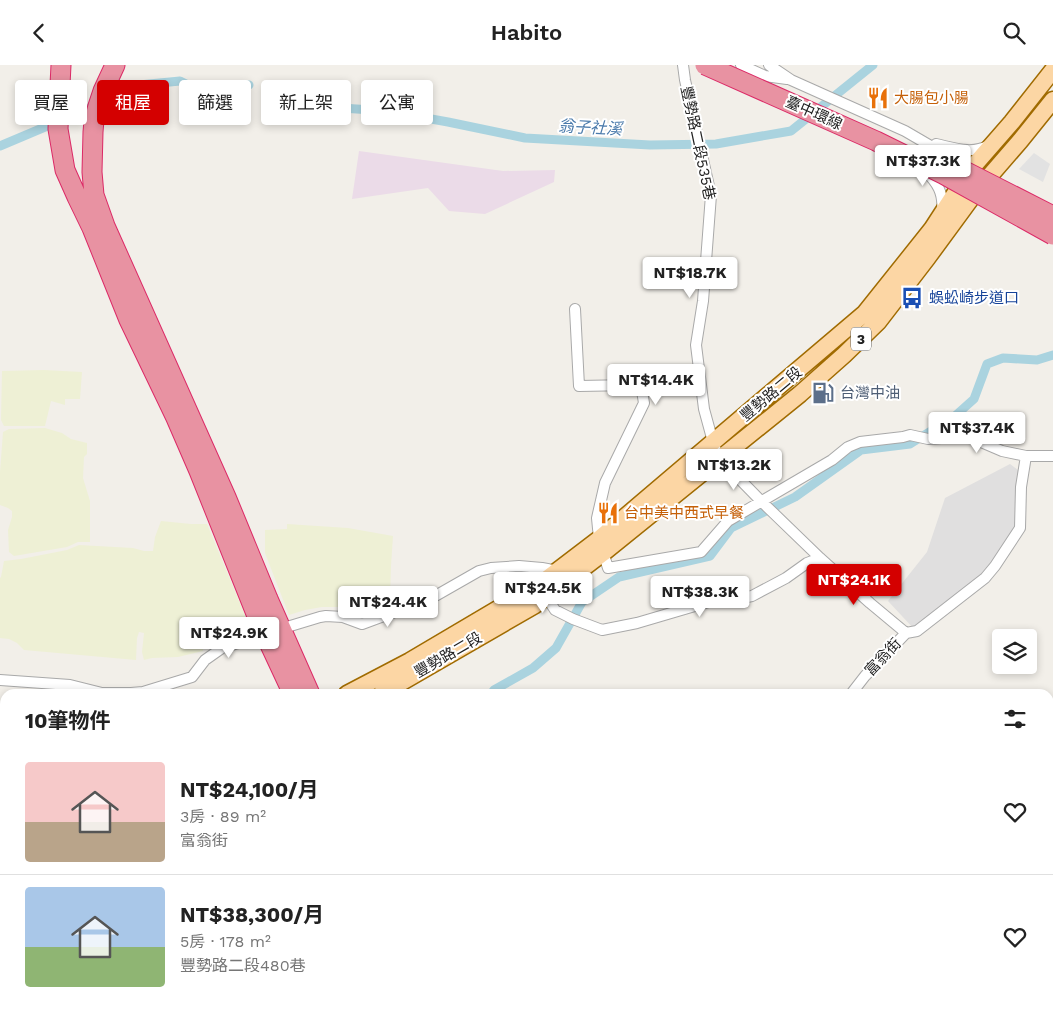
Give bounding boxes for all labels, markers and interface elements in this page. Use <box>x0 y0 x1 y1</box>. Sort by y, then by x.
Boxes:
icon: back <box>25 19 53 47</box>
icon: search <box>1000 19 1028 47</box>
text: Habito <box>491 20 562 45</box>
chip: 買屋 <box>15 80 87 125</box>
chip: 租屋 <box>97 80 169 125</box>
chip: 篩選 <box>179 80 251 125</box>
chip: 新上架 <box>261 80 351 125</box>
chip: 公寓 <box>361 80 433 125</box>
street label: 豐勢路二段535巷 <box>677 84 719 202</box>
restaurant icon: 大腸包小腸 <box>865 85 891 111</box>
place label: 大腸包小腸 <box>894 89 969 107</box>
street label: 臺中環線 <box>783 93 845 133</box>
water label: 翁子社溪 <box>558 116 624 139</box>
pin: NT$37.3K <box>871 145 975 187</box>
text: NT$37.3K <box>886 151 960 170</box>
pin: NT$18.7K <box>638 257 742 299</box>
text: NT$18.7K <box>654 263 726 282</box>
bus stop icon: 蜈蚣崎步道口 <box>899 285 925 311</box>
place label: 蜈蚣崎步道口 <box>929 289 1019 307</box>
road number: 3 <box>851 327 871 351</box>
pin: NT$14.4K <box>604 363 708 406</box>
street label: 豐勢路二段 <box>736 363 806 425</box>
text: NT$14.4K <box>618 370 694 389</box>
fuel station icon: 台灣中油 <box>810 380 836 406</box>
place label: 台灣中油 <box>840 384 900 402</box>
pin: NT$37.4K <box>925 411 1029 454</box>
text: NT$37.4K <box>939 418 1015 437</box>
pin: NT$13.2K <box>682 449 786 491</box>
text: NT$13.2K <box>697 455 771 474</box>
restaurant icon: 台中美中西式早餐 <box>595 500 621 526</box>
place label: 台中美中西式早餐 <box>624 504 744 522</box>
pin: NT$24.1K <box>802 563 906 606</box>
text: NT$24.1K <box>818 570 890 589</box>
pin: NT$24.5K <box>491 571 595 614</box>
pin: NT$38.3K <box>648 575 752 618</box>
text: NT$24.5K <box>504 578 582 597</box>
text: NT$38.3K <box>661 582 739 601</box>
pin: NT$24.4K <box>336 585 440 628</box>
text: NT$24.4K <box>349 592 427 611</box>
pin: NT$24.9K <box>177 617 281 659</box>
text: NT$24.9K <box>190 623 268 642</box>
street label: 豐勢路二段 <box>411 628 485 682</box>
map controls <box>992 629 1037 674</box>
button: layers <box>992 629 1037 674</box>
street label: 富翁街 <box>861 634 905 680</box>
icon: filters <box>1001 705 1029 733</box>
text: 10筆物件 <box>25 708 111 733</box>
text: NT$24,100/月 <box>180 777 319 802</box>
icon: home <box>65 782 125 842</box>
icon: heart <box>1001 798 1029 826</box>
text: 3房 · 89 m² <box>180 807 266 826</box>
text: 富翁街 <box>180 831 228 850</box>
text: NT$38,300/月 <box>180 902 324 927</box>
icon: home <box>65 907 125 967</box>
icon: heart <box>1001 923 1029 951</box>
text: 5房 · 178 m² <box>180 932 271 951</box>
text: 豐勢路二段480巷 <box>180 956 306 975</box>

